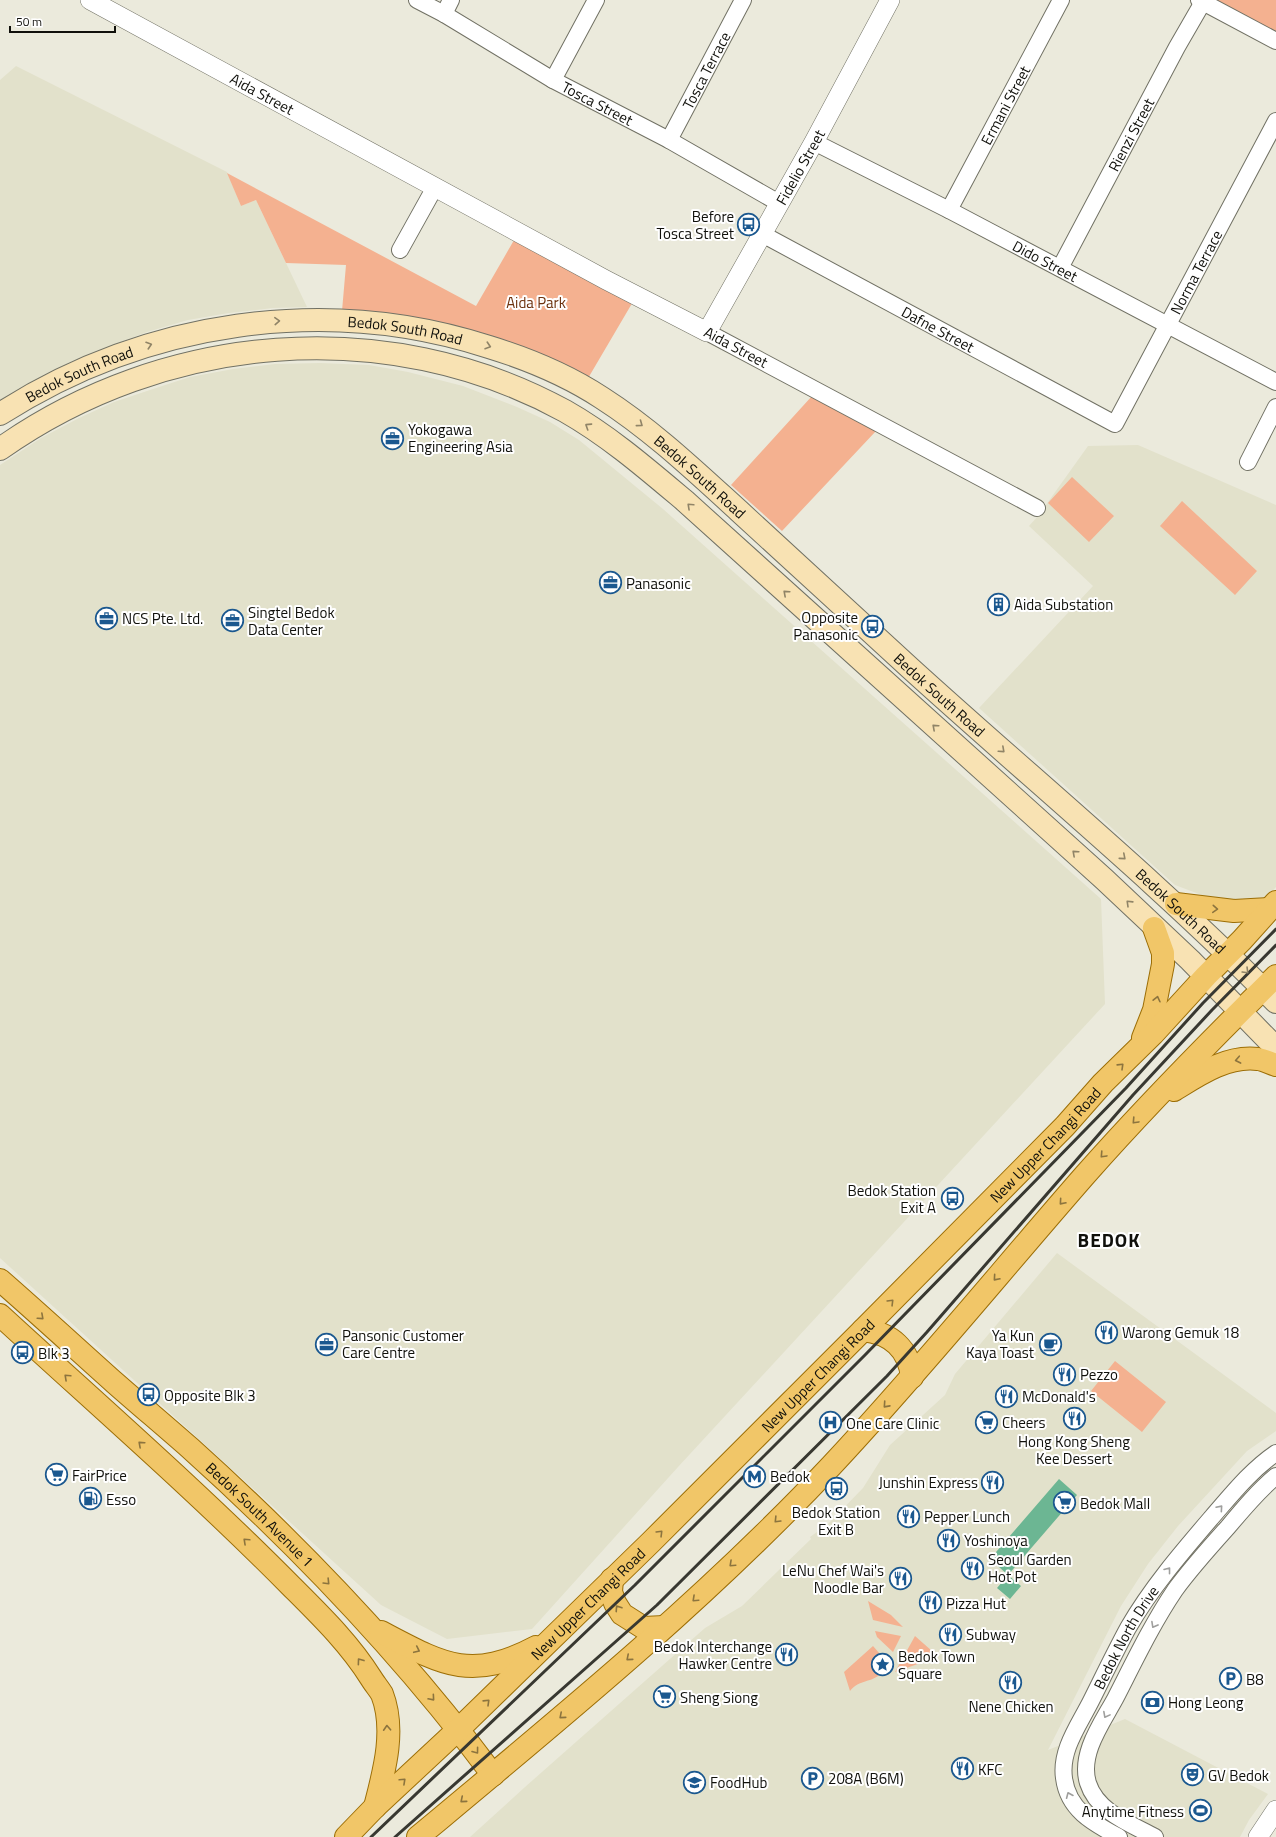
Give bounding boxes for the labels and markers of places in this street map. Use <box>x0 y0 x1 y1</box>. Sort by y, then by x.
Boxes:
place label: Before Tosca Street <box>657 205 735 245</box>
bus stop icon: Before Tosca Street <box>736 212 762 238</box>
place label: Yokogawa Engineering Asia <box>408 418 513 458</box>
office icon: Yokogawa Engineering Asia <box>380 425 406 451</box>
office icon: Panasonic <box>597 570 623 596</box>
place label: Panasonic <box>626 572 691 595</box>
building icon: Aida Substation <box>986 591 1012 617</box>
place label: Aida Substation <box>1014 593 1113 616</box>
place label: Singtel Bedok Data Center <box>248 601 335 641</box>
office icon: NCS Pte. Ltd. <box>94 605 120 631</box>
place label: Opposite Panasonic <box>793 606 858 646</box>
place label: NCS Pte. Ltd. <box>122 607 203 630</box>
office icon: Singtel Bedok Data Center <box>220 608 246 634</box>
bus stop icon: Opposite Panasonic <box>860 613 886 639</box>
place label: Bedok Station Exit A <box>848 1179 936 1219</box>
bus stop icon: Bedok Station Exit A <box>939 1186 965 1212</box>
restaurant icon: Warong Gemuk 18 <box>1094 1319 1120 1345</box>
place label: Warong Gemuk 18 <box>1122 1321 1239 1344</box>
place label: Pansonic Customer Care Centre <box>342 1324 464 1364</box>
place label: Ya Kun Kaya Toast <box>966 1324 1035 1364</box>
office icon: Pansonic Customer Care Centre <box>313 1331 339 1357</box>
cafe icon: Ya Kun Kaya Toast <box>1037 1331 1063 1357</box>
bus stop icon: Blk 3 <box>10 1340 36 1366</box>
place label: Blk 3 <box>38 1342 70 1365</box>
restaurant icon: Pezzo <box>1051 1361 1077 1387</box>
place label: Pezzo <box>1080 1363 1118 1386</box>
bus stop icon: Opposite Blk 3 <box>135 1382 161 1408</box>
restaurant icon: McDonald's <box>994 1383 1020 1409</box>
place label: Opposite Blk 3 <box>164 1384 256 1407</box>
place label: McDonald's <box>1022 1385 1096 1408</box>
restaurant icon: Hong Kong Sheng Kee Dessert <box>1061 1405 1087 1431</box>
supermarket icon: Cheers <box>973 1409 999 1435</box>
hospital icon: One Care Clinic <box>817 1410 843 1436</box>
place label: Cheers <box>1002 1411 1046 1434</box>
place label: One Care Clinic <box>846 1412 939 1435</box>
place label: Hong Kong Sheng Kee Dessert <box>1018 1430 1130 1470</box>
supermarket icon: FairPrice <box>43 1462 69 1488</box>
metro station icon: Bedok <box>742 1463 768 1489</box>
place label: FairPrice <box>72 1464 127 1487</box>
place label: Bedok <box>770 1465 810 1488</box>
restaurant icon: Junshin Express <box>980 1469 1006 1495</box>
place label: Junshin Express <box>878 1471 978 1494</box>
bus stop icon: Bedok Station Exit B <box>823 1476 849 1502</box>
fuel station icon: Esso <box>77 1486 103 1512</box>
place label: Esso <box>106 1488 136 1511</box>
supermarket icon: Bedok Mall <box>1052 1490 1078 1516</box>
place label: Bedok Mall <box>1080 1492 1150 1515</box>
place label: Bedok Station Exit B <box>792 1501 880 1541</box>
restaurant icon: Pepper Lunch <box>895 1503 921 1529</box>
place label: Pepper Lunch <box>924 1505 1010 1528</box>
restaurant icon: Yoshinoya <box>935 1527 961 1553</box>
place label: Yoshinoya <box>964 1529 1028 1552</box>
place label: Seoul Garden Hot Pot <box>988 1548 1072 1588</box>
restaurant icon: Seoul Garden Hot Pot <box>959 1555 985 1581</box>
place label: LeNu Chef Wai's Noodle Bar <box>782 1559 884 1599</box>
restaurant icon: LeNu Chef Wai's Noodle Bar <box>887 1566 913 1592</box>
restaurant icon: Pizza Hut <box>917 1590 943 1616</box>
place label: Pizza Hut <box>946 1592 1007 1615</box>
restaurant icon: Subway <box>938 1621 964 1647</box>
place label: Subway <box>966 1623 1016 1646</box>
place label: Bedok Interchange Hawker Centre <box>654 1635 772 1675</box>
restaurant icon: Bedok Interchange Hawker Centre <box>774 1642 800 1668</box>
place label: Bedok Town Square <box>898 1645 975 1685</box>
place icon: Bedok Town Square <box>869 1652 895 1678</box>
parking icon: B8 <box>1218 1666 1244 1692</box>
place label: B8 <box>1246 1668 1264 1691</box>
restaurant icon: Nene Chicken <box>998 1670 1024 1696</box>
supermarket icon: Sheng Siong <box>652 1684 678 1710</box>
place label: Sheng Siong <box>680 1686 758 1709</box>
bank icon: Hong Leong <box>1140 1689 1166 1715</box>
place label: Hong Leong <box>1168 1691 1244 1714</box>
place label: Nene Chicken <box>968 1695 1054 1718</box>
restaurant icon: KFC <box>950 1756 976 1782</box>
place label: KFC <box>978 1758 1002 1781</box>
theatre icon: GV Bedok <box>1180 1762 1206 1788</box>
place label: GV Bedok <box>1208 1764 1269 1787</box>
parking icon: 208A (B6M) <box>800 1765 826 1791</box>
place label: 208A (B6M) <box>828 1767 904 1790</box>
school or university icon: FoodHub <box>682 1769 708 1795</box>
place label: FoodHub <box>710 1771 767 1794</box>
sports icon: Anytime Fitness <box>1187 1798 1213 1824</box>
place label: Anytime Fitness <box>1082 1800 1184 1823</box>

